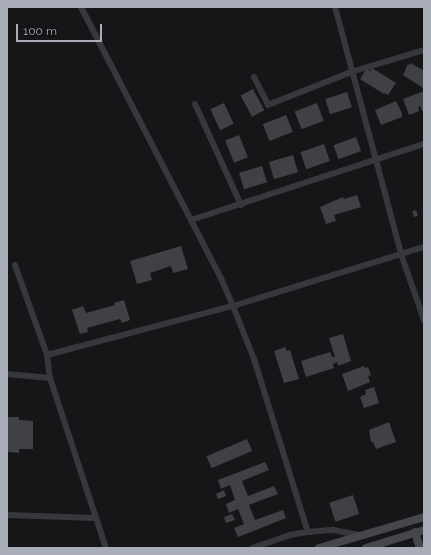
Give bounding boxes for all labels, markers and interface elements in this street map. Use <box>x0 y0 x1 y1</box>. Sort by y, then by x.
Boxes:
scale bar <box>18 16 104 42</box>
text: 100 m <box>23 24 57 38</box>

